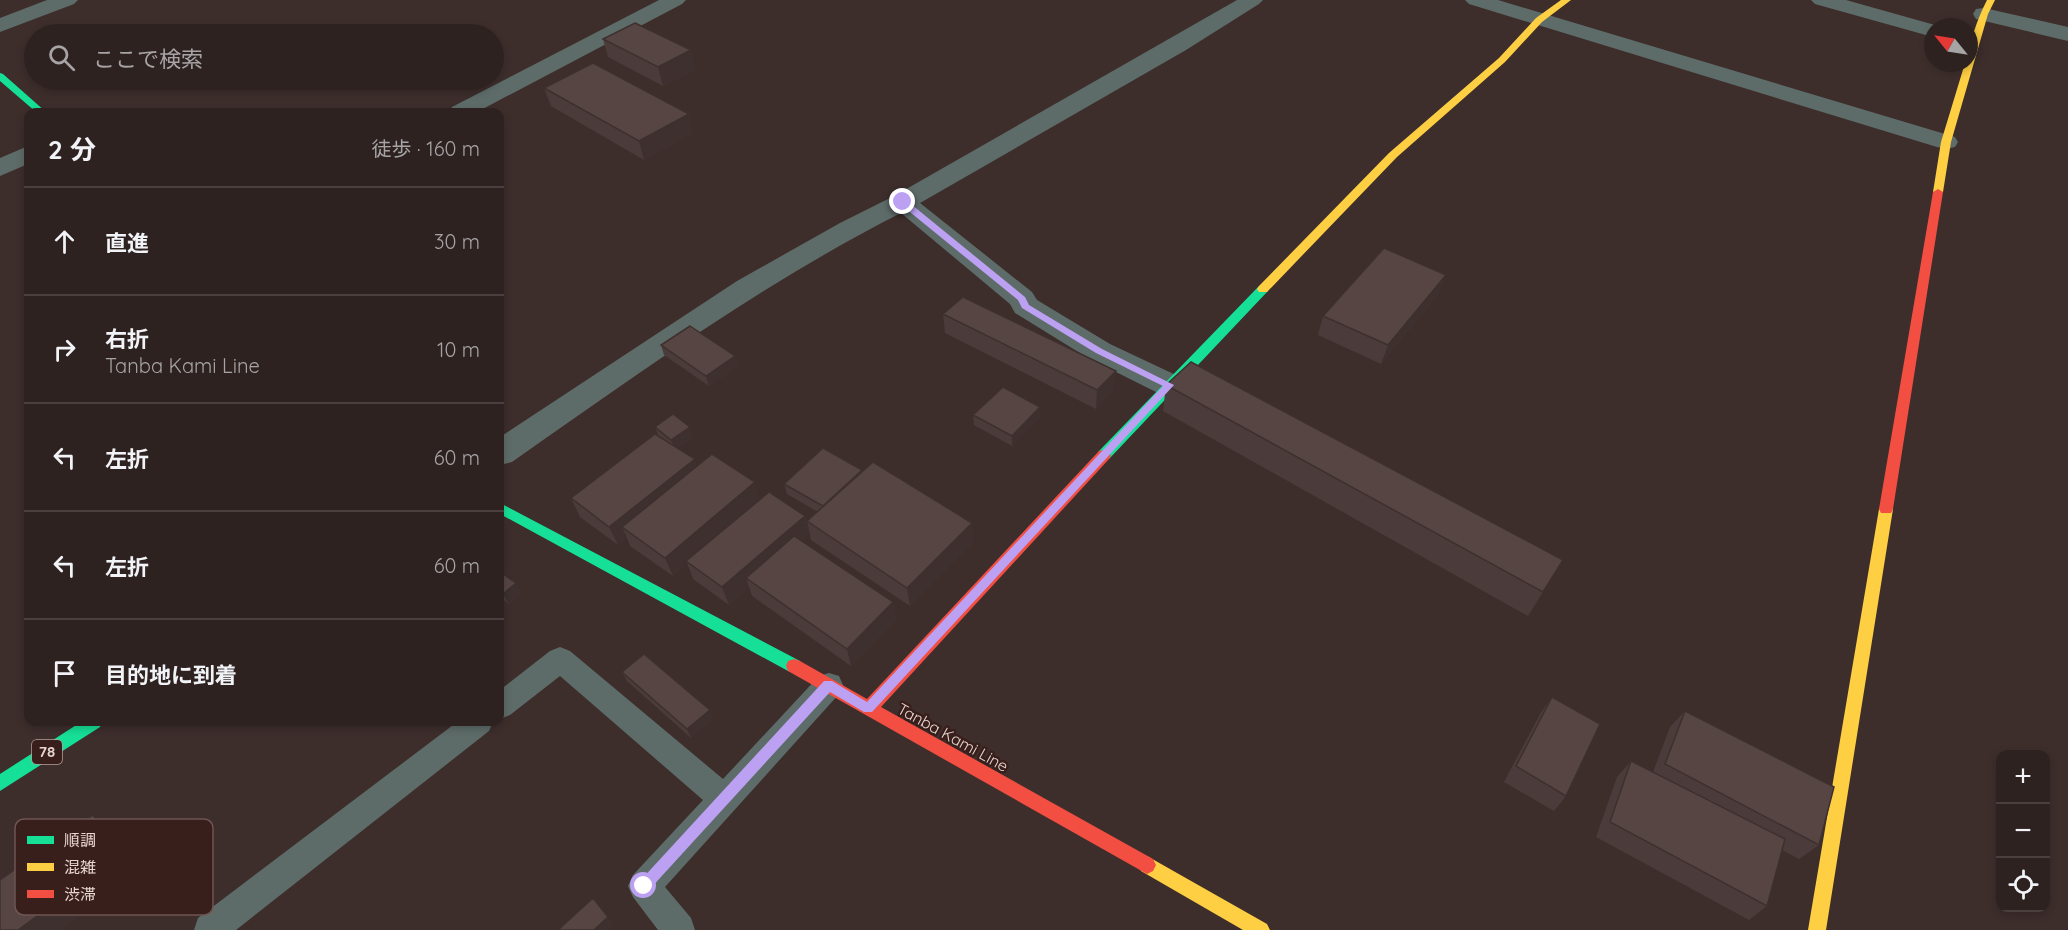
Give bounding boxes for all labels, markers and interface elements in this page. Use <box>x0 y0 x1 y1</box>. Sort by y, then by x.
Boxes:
north arrow <box>1924 18 1978 72</box>
search box <box>24 24 504 90</box>
icon: search <box>45 41 78 74</box>
text: ここで検索 <box>93 45 203 73</box>
text: 2 分 <box>48 133 96 166</box>
text: 徒歩 · 160 m <box>371 136 480 161</box>
route end <box>889 188 915 214</box>
icon: ahead <box>48 225 81 258</box>
text: 直進 <box>105 229 149 257</box>
text: 30 m <box>434 229 480 254</box>
text: 右折 <box>105 325 149 353</box>
icon: right <box>48 333 81 366</box>
text: 10 m <box>437 337 480 362</box>
text: Tanba Kami Line <box>105 353 260 378</box>
icon: left <box>48 441 81 474</box>
text: 左折 <box>105 445 149 473</box>
text: 60 m <box>434 445 480 470</box>
icon: left <box>48 549 81 582</box>
text: 左折 <box>105 553 149 581</box>
text: 60 m <box>434 553 480 578</box>
icon: arrive <box>48 657 81 690</box>
text: 目的地に到着 <box>105 661 237 689</box>
street label: Tanba Kami Line <box>894 698 1012 776</box>
road number: 78 <box>32 740 62 764</box>
map controls <box>1996 750 2050 912</box>
button: + <box>1996 750 2050 804</box>
button: − <box>1996 804 2050 858</box>
legend <box>15 819 213 915</box>
text: 順調 <box>64 830 96 850</box>
text: 混雑 <box>64 857 96 877</box>
button: locate <box>1996 858 2050 912</box>
route start <box>630 872 656 898</box>
text: 渋滞 <box>64 884 96 904</box>

